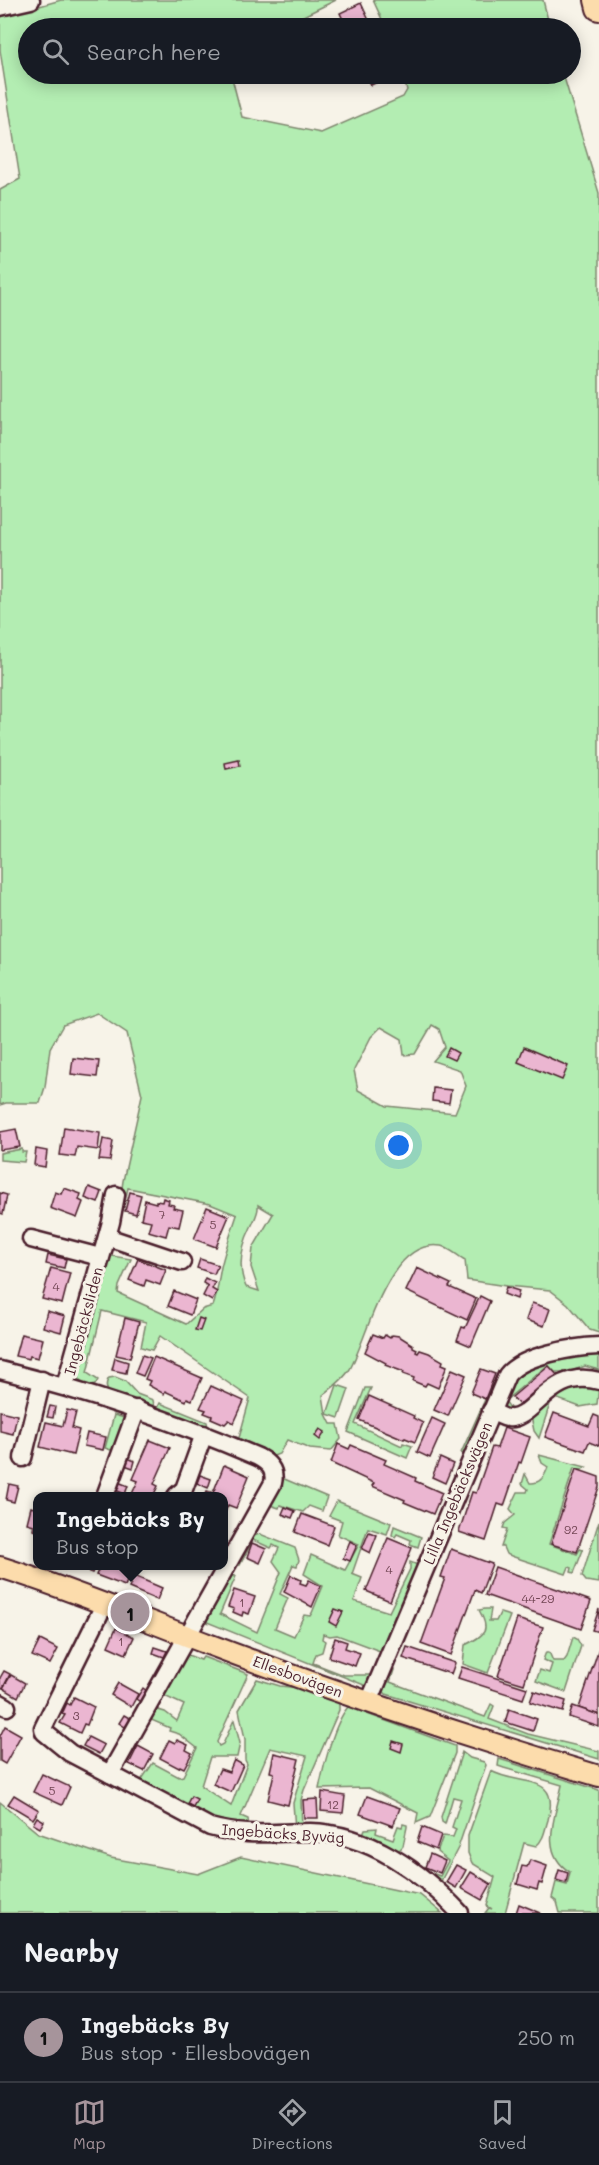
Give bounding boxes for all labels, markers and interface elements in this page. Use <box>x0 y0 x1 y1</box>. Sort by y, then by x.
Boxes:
search box <box>18 18 581 84</box>
icon: search <box>39 35 72 68</box>
text: Search here <box>87 37 221 66</box>
your location <box>384 1131 413 1160</box>
house number: 7 <box>159 1206 166 1222</box>
house number: 5 <box>210 1216 217 1232</box>
street label: Ingebäcksliden <box>59 1265 107 1377</box>
house number: 4 <box>52 1278 60 1294</box>
street label: Lilla Ingebäcksvägen <box>418 1419 496 1567</box>
popup <box>33 1492 228 1570</box>
text: Ingebäcks By <box>56 1504 205 1533</box>
house number: 92 <box>564 1521 578 1537</box>
text: Bus stop <box>56 1533 139 1559</box>
house number: 4 <box>385 1561 393 1577</box>
pin: 1 <box>110 1590 150 1634</box>
house number: 44-29 <box>522 1590 554 1606</box>
house number: 1 <box>239 1594 245 1610</box>
house number: 1 <box>118 1633 124 1649</box>
street label: Ellesbovägen <box>250 1651 346 1701</box>
house number: 3 <box>72 1707 80 1723</box>
house number: 5 <box>49 1782 56 1798</box>
house number: 12 <box>327 1796 339 1812</box>
street label: Ingebäcks Byväg <box>221 1819 345 1847</box>
text: Nearby <box>24 1935 119 1969</box>
text: Ingebäcks By <box>81 2010 229 2039</box>
text: 1 <box>39 2024 48 2050</box>
text: 250 m <box>518 2024 575 2050</box>
text: Bus stop · Ellesbovägen <box>81 2039 310 2065</box>
tab: Map <box>73 2096 106 2153</box>
tab: Directions <box>252 2096 333 2153</box>
tab: Saved <box>479 2096 526 2153</box>

